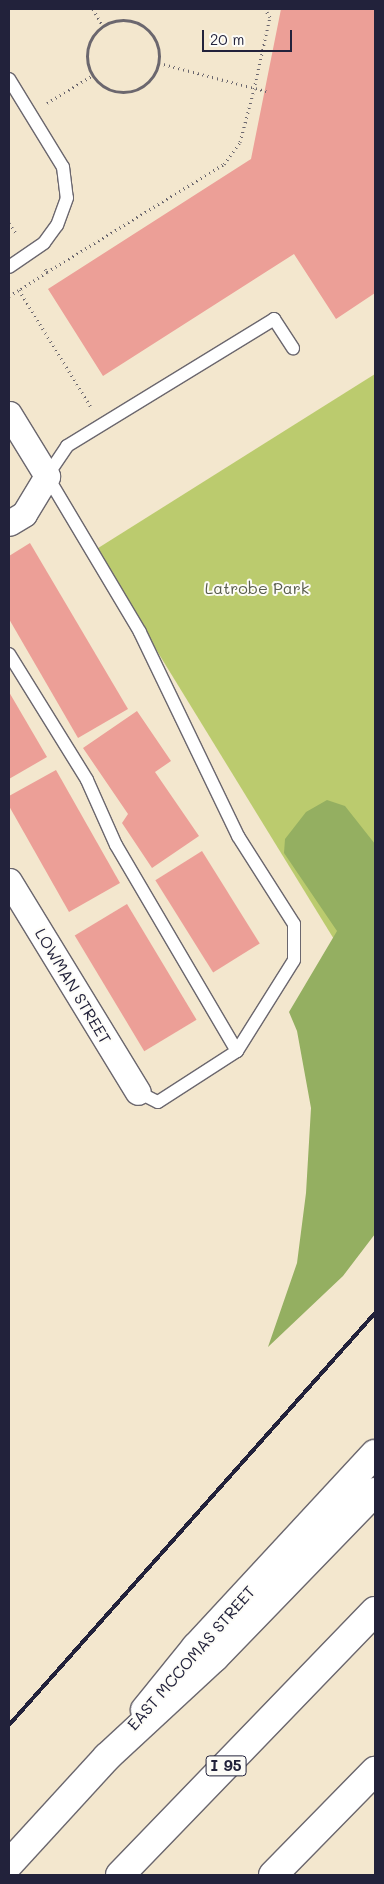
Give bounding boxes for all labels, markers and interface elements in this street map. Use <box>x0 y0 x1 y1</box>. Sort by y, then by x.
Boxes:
scale bar <box>204 20 294 52</box>
text: 20 m <box>210 29 244 49</box>
park label: Latrobe Park <box>205 578 309 598</box>
street label: LOWMAN STREET <box>31 925 115 1047</box>
street label: EAST MCCOMAS STREET <box>123 1582 259 1734</box>
road number: I 95 <box>205 1754 247 1778</box>

